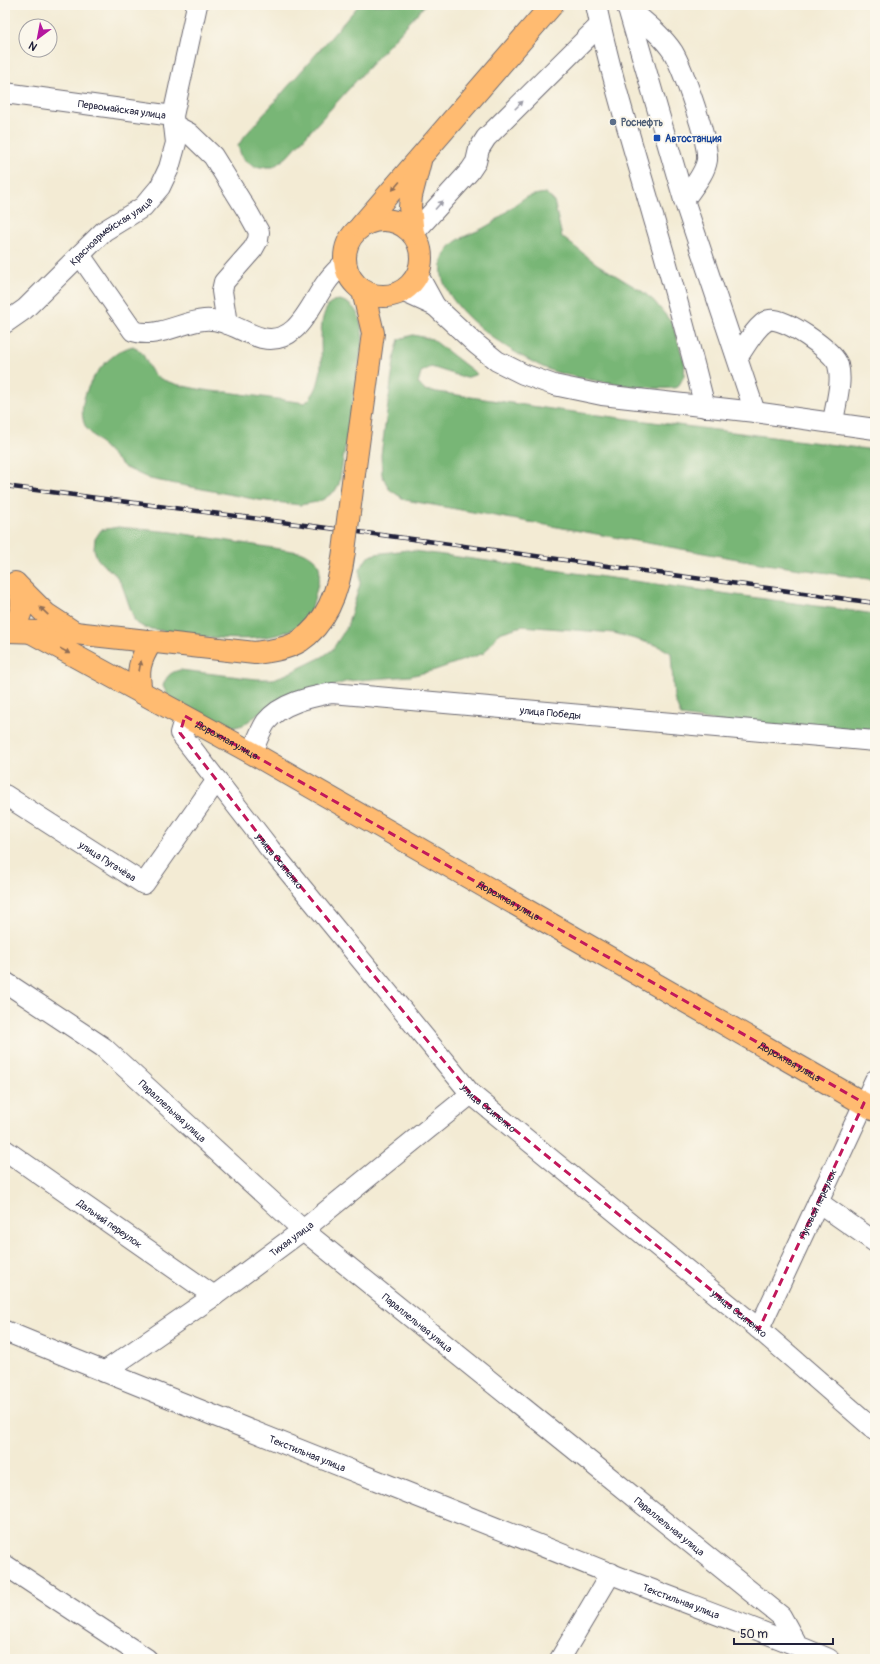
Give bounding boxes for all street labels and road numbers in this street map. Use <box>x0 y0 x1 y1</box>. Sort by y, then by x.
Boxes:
street label: Первомайская улица <box>77 98 167 122</box>
street label: Красноармейская улица <box>68 195 156 268</box>
street label: улица Победы <box>518 705 582 722</box>
street label: Дорожная улица <box>193 718 261 763</box>
street label: улица Осипенко <box>252 830 306 892</box>
street label: улица Пугачёва <box>76 838 138 885</box>
street label: Дорожная улица <box>474 878 542 924</box>
street label: Дорожная улица <box>756 1039 823 1085</box>
street label: Параллельная улица <box>136 1078 208 1145</box>
street label: улица Осипенко <box>458 1081 519 1136</box>
street label: Луговой переулок <box>796 1167 840 1242</box>
street label: Дальний переулок <box>74 1197 144 1251</box>
street label: Тихая улица <box>268 1219 316 1260</box>
street label: улица Осипенко <box>708 1287 770 1341</box>
street label: Параллельная улица <box>379 1291 455 1355</box>
street label: Текстильная улица <box>267 1433 347 1475</box>
street label: Параллельная улица <box>631 1495 707 1559</box>
street label: Текстильная улица <box>641 1582 721 1622</box>

